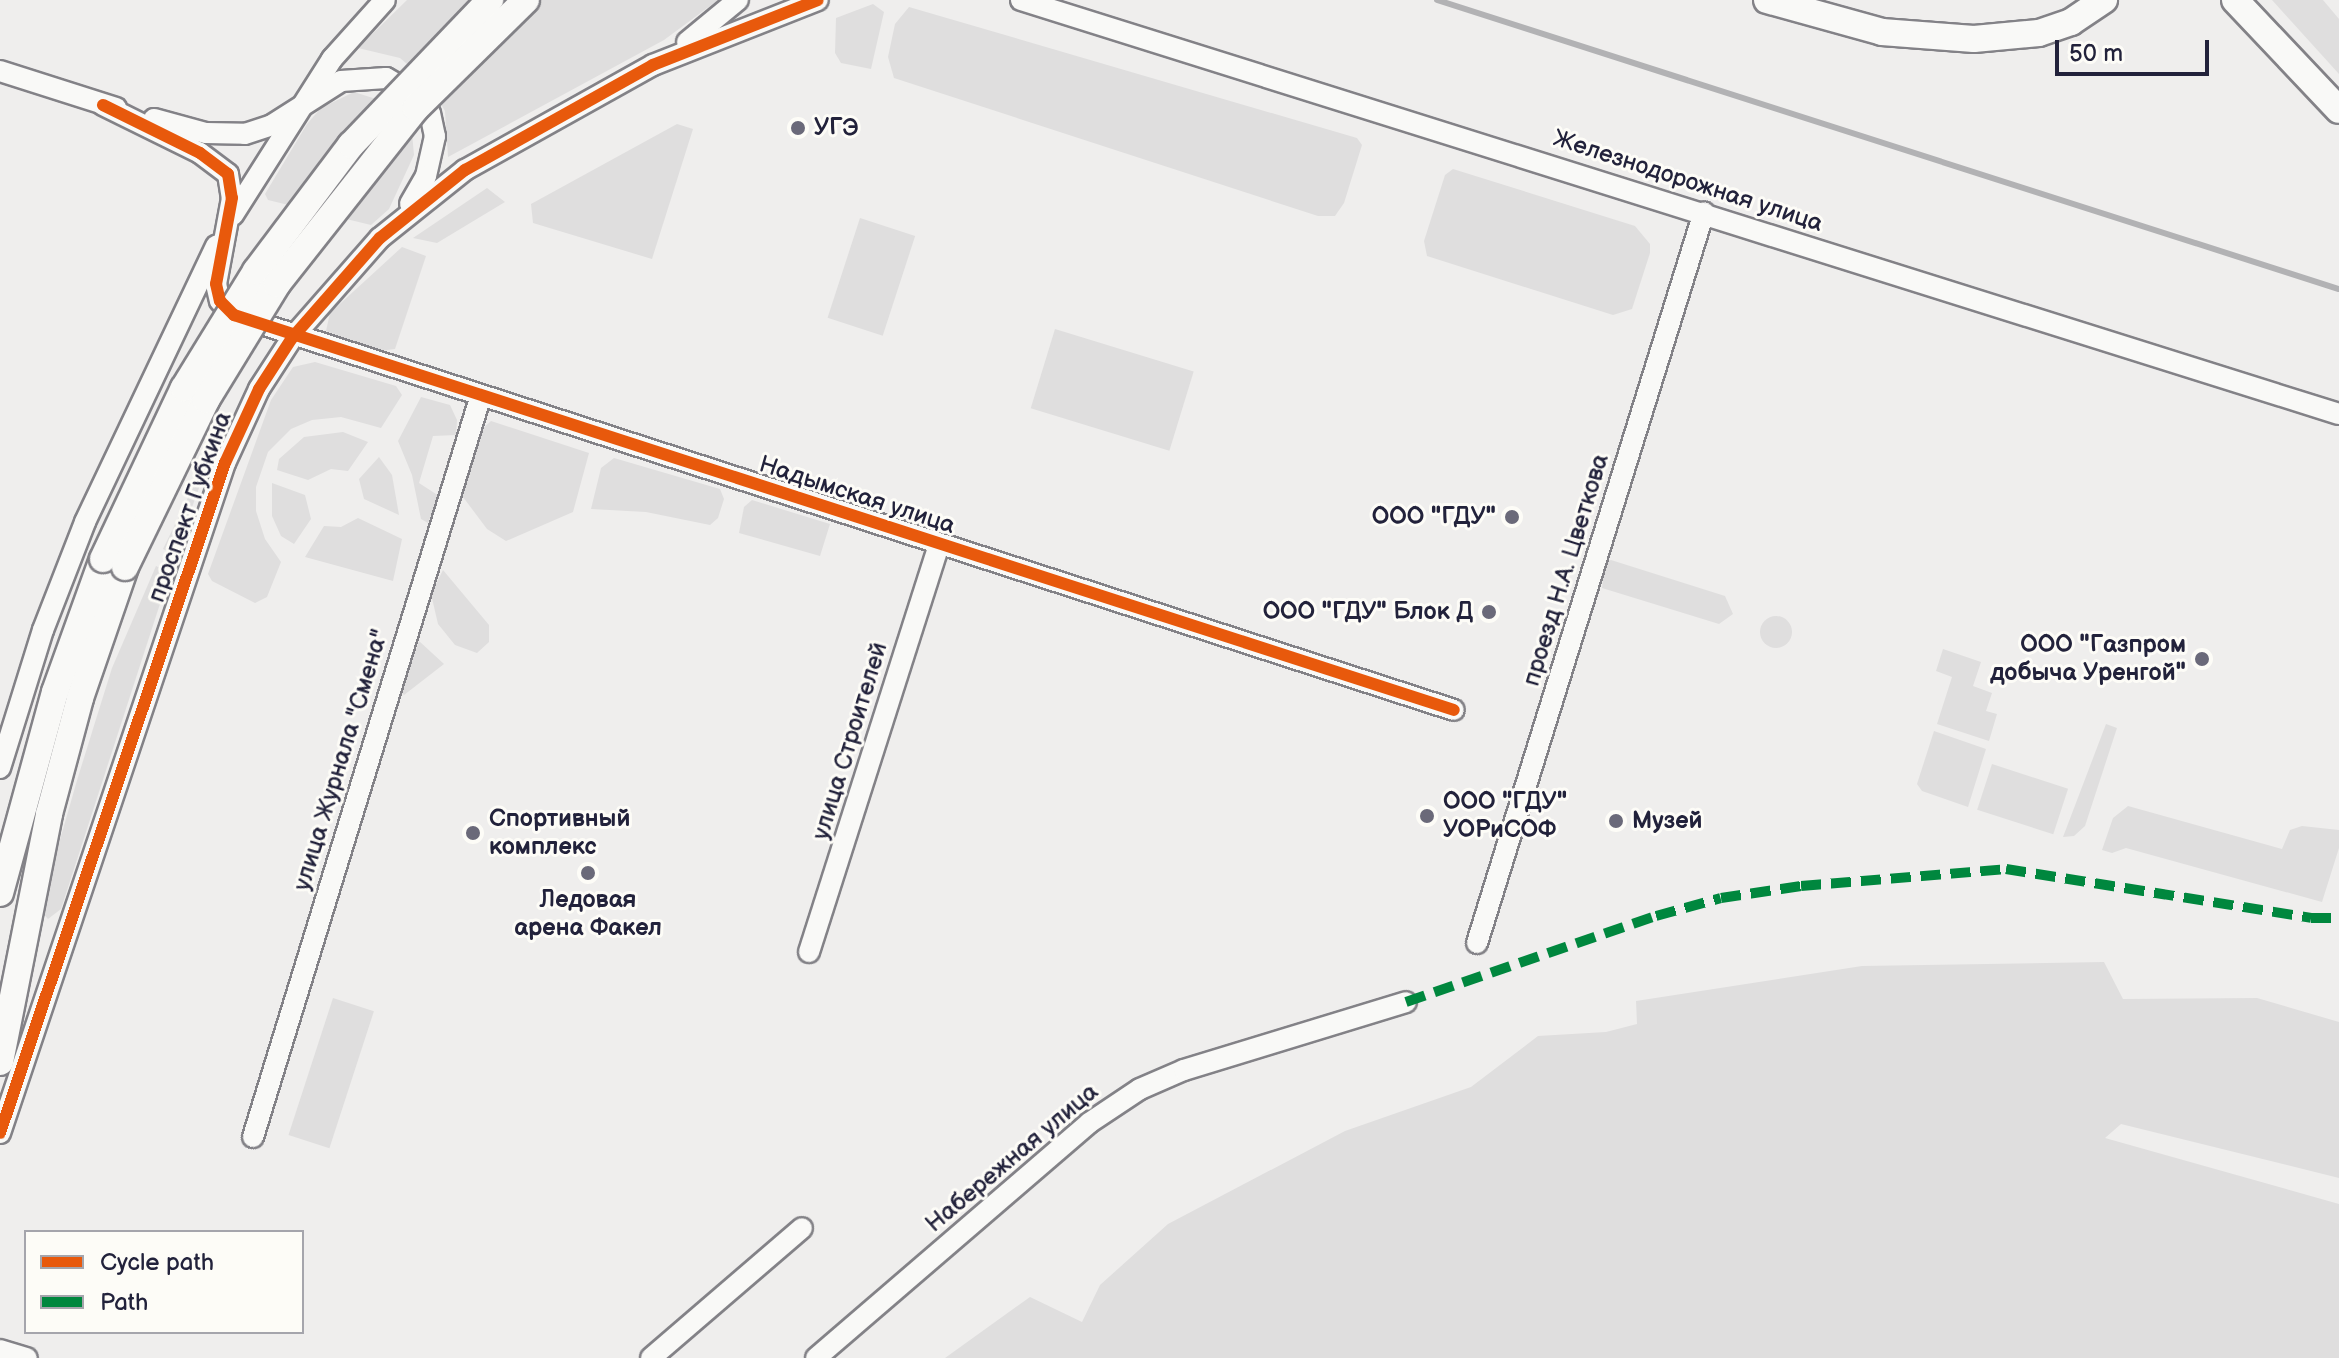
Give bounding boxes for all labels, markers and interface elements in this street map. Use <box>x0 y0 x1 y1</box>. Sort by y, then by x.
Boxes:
scale bar <box>2059 24 2213 74</box>
text: 50 m <box>2069 39 2123 68</box>
place label: УГЭ <box>814 114 859 142</box>
marker: УГЭ <box>789 119 807 137</box>
street label: Железнодорожная улица <box>1550 124 1826 238</box>
street label: проспект Губкина <box>142 408 238 606</box>
street label: Надымская улица <box>755 450 959 540</box>
street label: проезд Н.А. Цветкова <box>1517 450 1615 690</box>
place label: ООО "ГДУ" <box>1372 503 1496 531</box>
marker: ООО "ГДУ" <box>1503 508 1521 526</box>
place label: ООО "ГДУ" Блок Д <box>1263 598 1473 626</box>
marker: ООО "ГДУ" Блок Д <box>1480 603 1498 621</box>
street label: улица Журнала "Смена" <box>288 626 394 894</box>
place label: ООО "Газпром добыча Уренгой" <box>1990 631 2186 687</box>
street label: улица Строителей <box>806 639 894 843</box>
marker: ООО "Газпром добыча Уренгой" <box>2193 650 2211 668</box>
place label: ООО "ГДУ" УОРиСОФ <box>1443 788 1567 844</box>
place label: Спортивный комплекс <box>489 805 630 861</box>
marker: ООО "ГДУ" УОРиСОФ <box>1418 807 1436 825</box>
place label: Музей <box>1632 807 1702 835</box>
marker: Музей <box>1607 812 1625 830</box>
marker: Спортивный комплекс <box>464 824 482 842</box>
marker: Ледовая арена Факел <box>579 864 597 882</box>
place label: Ледовая арена Факел <box>514 886 662 942</box>
street label: Набережная улица <box>920 1078 1104 1238</box>
legend <box>24 1230 304 1334</box>
text: Cycle path <box>100 1248 214 1277</box>
text: Path <box>100 1288 148 1317</box>

